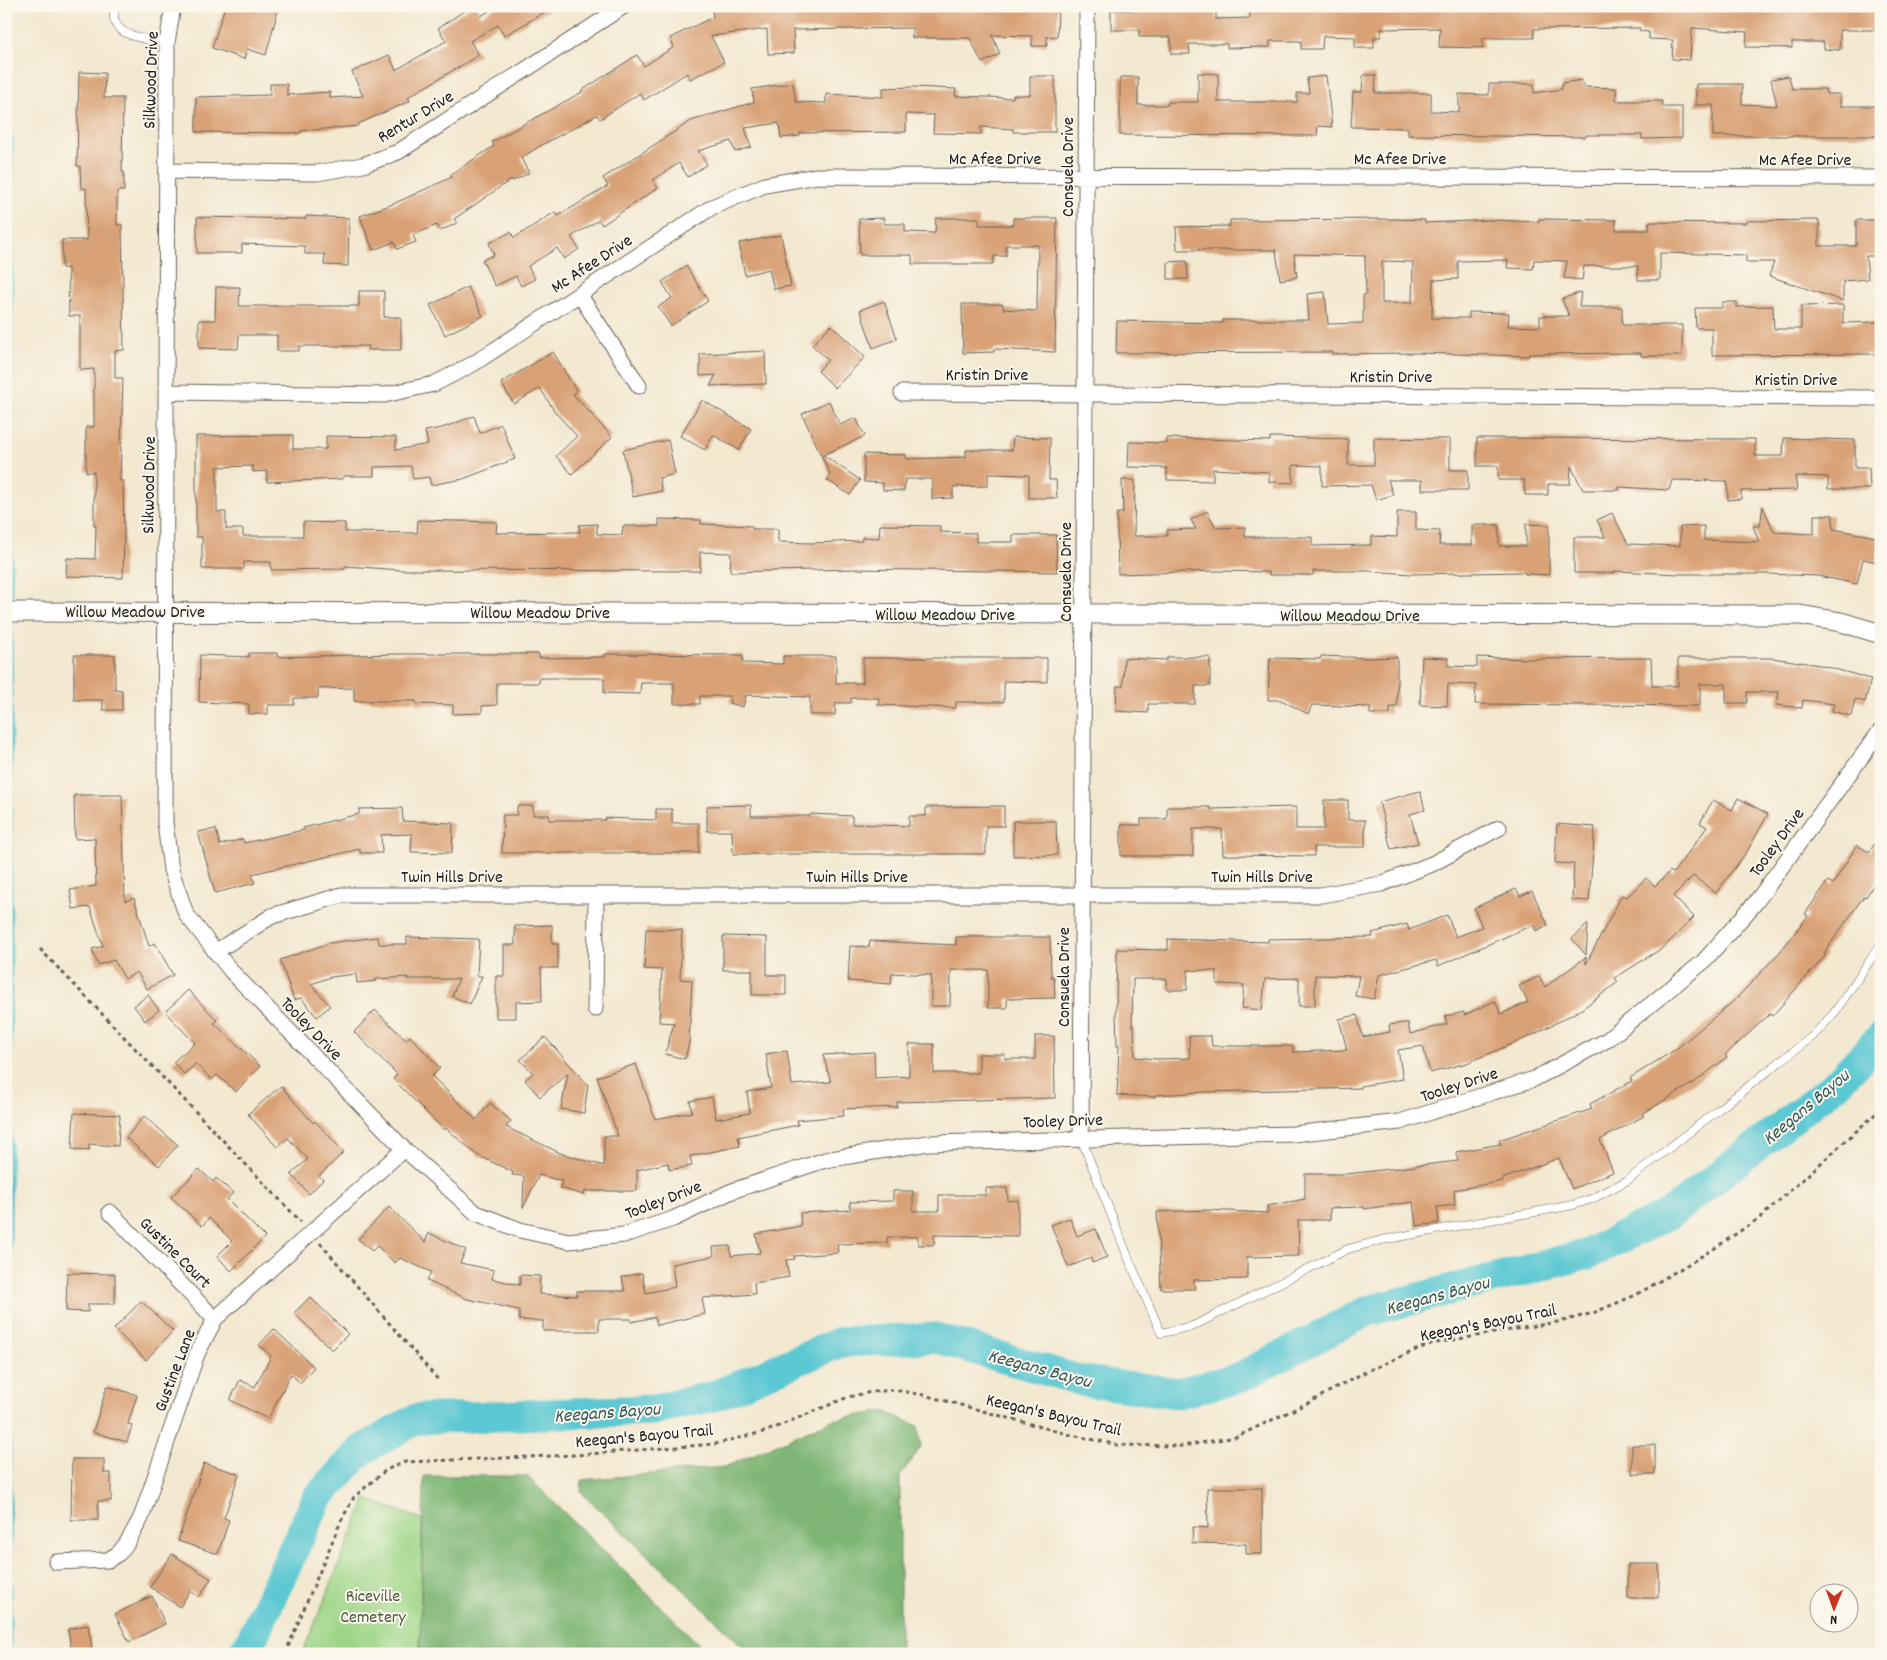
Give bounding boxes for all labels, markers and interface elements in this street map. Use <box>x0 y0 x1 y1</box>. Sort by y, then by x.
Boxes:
street label: Silkwood Drive <box>138 31 167 129</box>
street label: Rentur Drive <box>373 86 459 151</box>
street label: Consuela Drive <box>1057 117 1082 217</box>
street label: Mc Afee Drive <box>949 148 1041 173</box>
street label: Mc Afee Drive <box>1354 148 1446 173</box>
street label: Mc Afee Drive <box>1759 149 1851 174</box>
street label: Mc Afee Drive <box>547 229 638 301</box>
street label: Kristin Drive <box>946 364 1029 389</box>
street label: Kristin Drive <box>1350 366 1433 391</box>
street label: Kristin Drive <box>1755 369 1838 394</box>
street label: Silkwood Drive <box>137 436 164 534</box>
street label: Consuela Drive <box>1055 522 1080 622</box>
street label: Willow Meadow Drive <box>65 601 205 626</box>
street label: Willow Meadow Drive <box>470 602 610 627</box>
street label: Willow Meadow Drive <box>875 604 1015 629</box>
street label: Willow Meadow Drive <box>1280 605 1420 630</box>
street label: Tooley Drive <box>1744 804 1812 883</box>
street label: Twin Hills Drive <box>401 866 503 891</box>
street label: Twin Hills Drive <box>806 866 908 891</box>
street label: Twin Hills Drive <box>1211 866 1313 891</box>
street label: Consuela Drive <box>1053 927 1078 1027</box>
street label: Tooley Drive <box>273 992 347 1067</box>
street label: Tooley Drive <box>1418 1062 1502 1111</box>
water label: Keegans Bayou <box>1758 1063 1858 1153</box>
street label: Tooley Drive <box>1023 1109 1104 1136</box>
street label: Tooley Drive <box>622 1175 706 1227</box>
street label: Gustine Court <box>133 1212 216 1296</box>
water label: Keegans Bayou <box>1383 1270 1494 1324</box>
street label: Keegan's Bayou Trail <box>1418 1299 1559 1350</box>
street label: Gustine Lane <box>149 1326 204 1416</box>
water label: Keegans Bayou <box>984 1344 1096 1398</box>
street label: Keegan's Bayou Trail <box>983 1389 1124 1444</box>
water label: Keegans Bayou <box>553 1397 663 1432</box>
street label: Keegan's Bayou Trail <box>574 1419 715 1456</box>
north arrow <box>1810 1582 1860 1632</box>
park label: Riceville Cemetery <box>340 1585 407 1631</box>
text: N <box>1830 1609 1837 1629</box>

